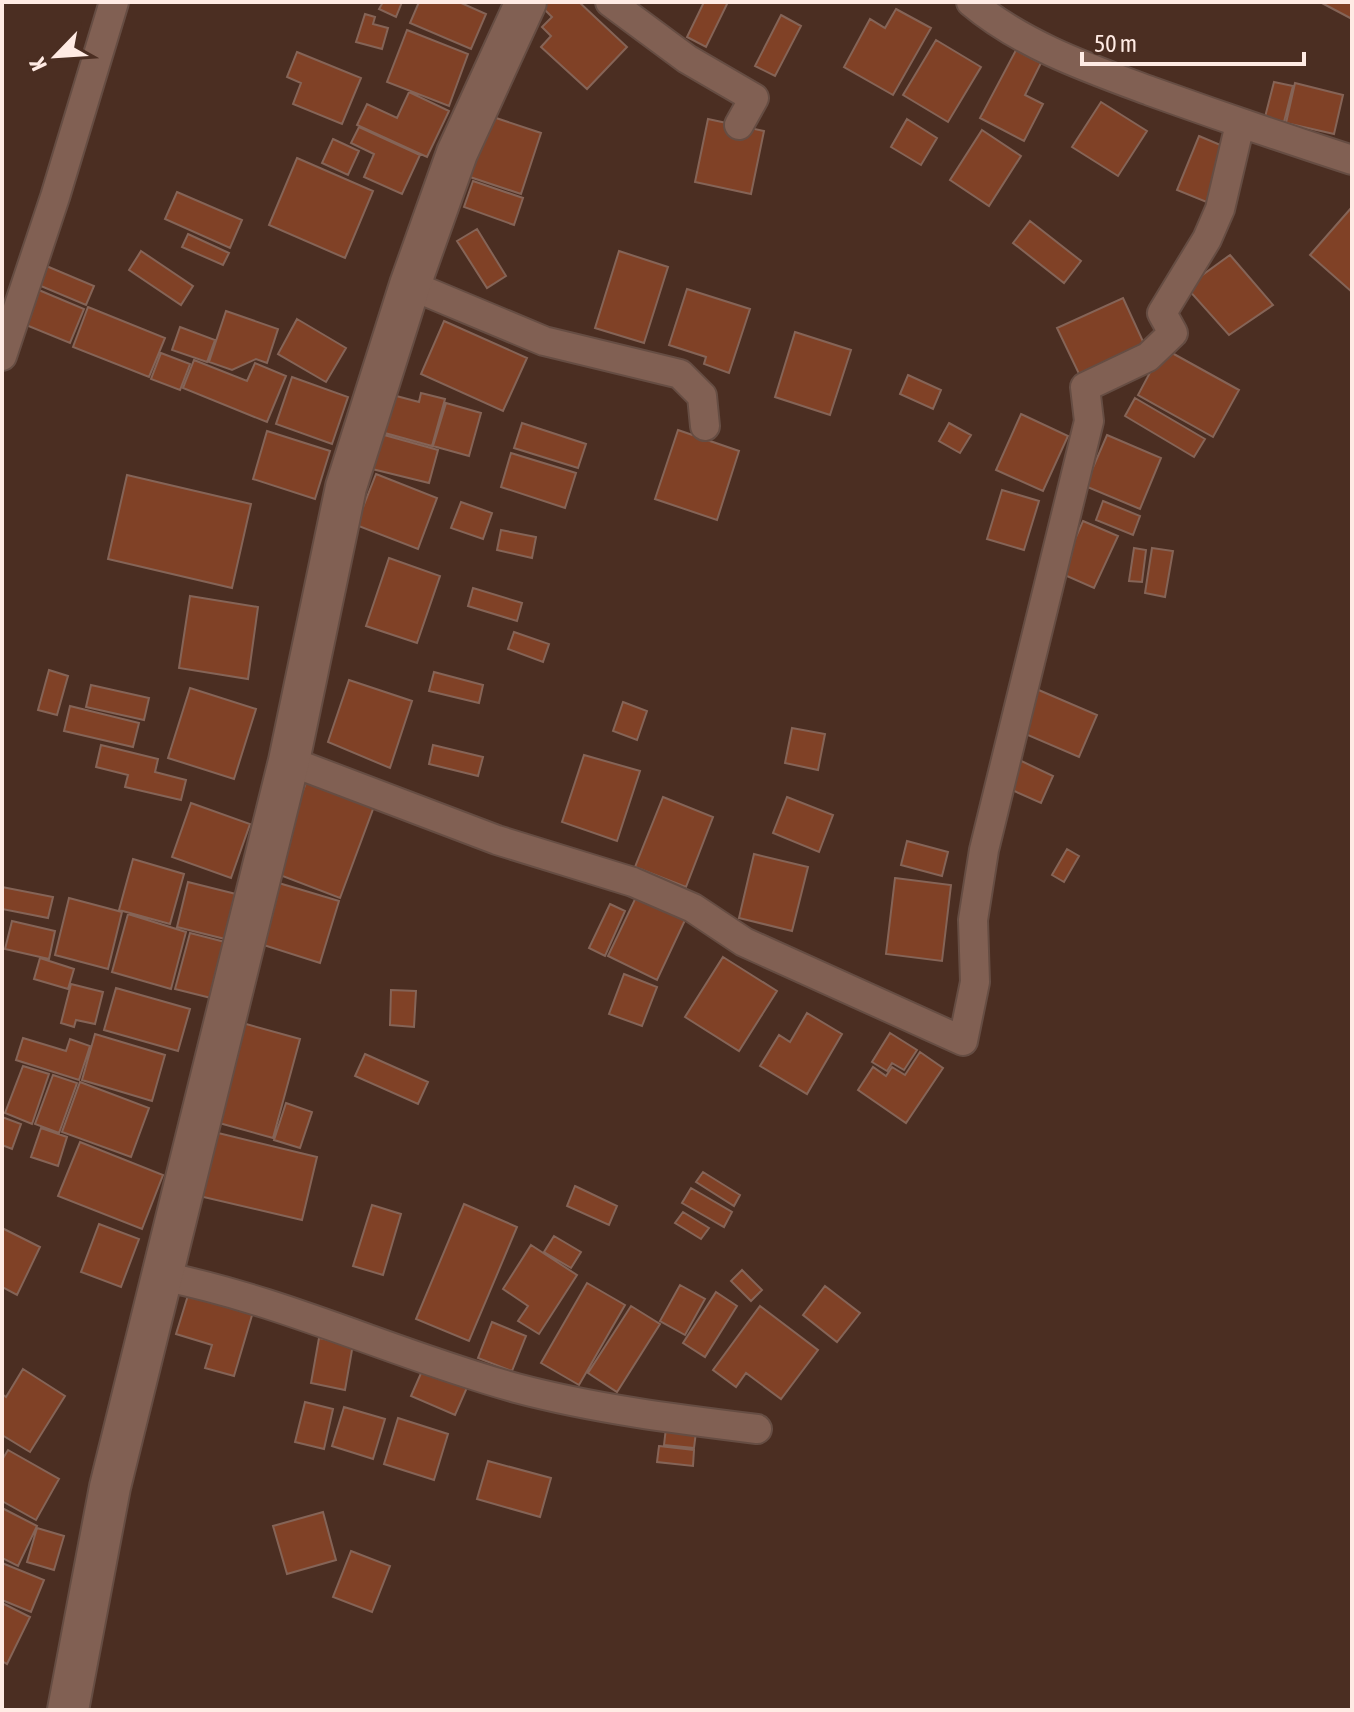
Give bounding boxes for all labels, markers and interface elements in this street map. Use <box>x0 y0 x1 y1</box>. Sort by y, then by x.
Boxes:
north arrow <box>16 16 96 96</box>
scale bar <box>1082 16 1304 66</box>
text: 50 m <box>1094 30 1137 57</box>
text: K <box>24 54 52 75</box>

